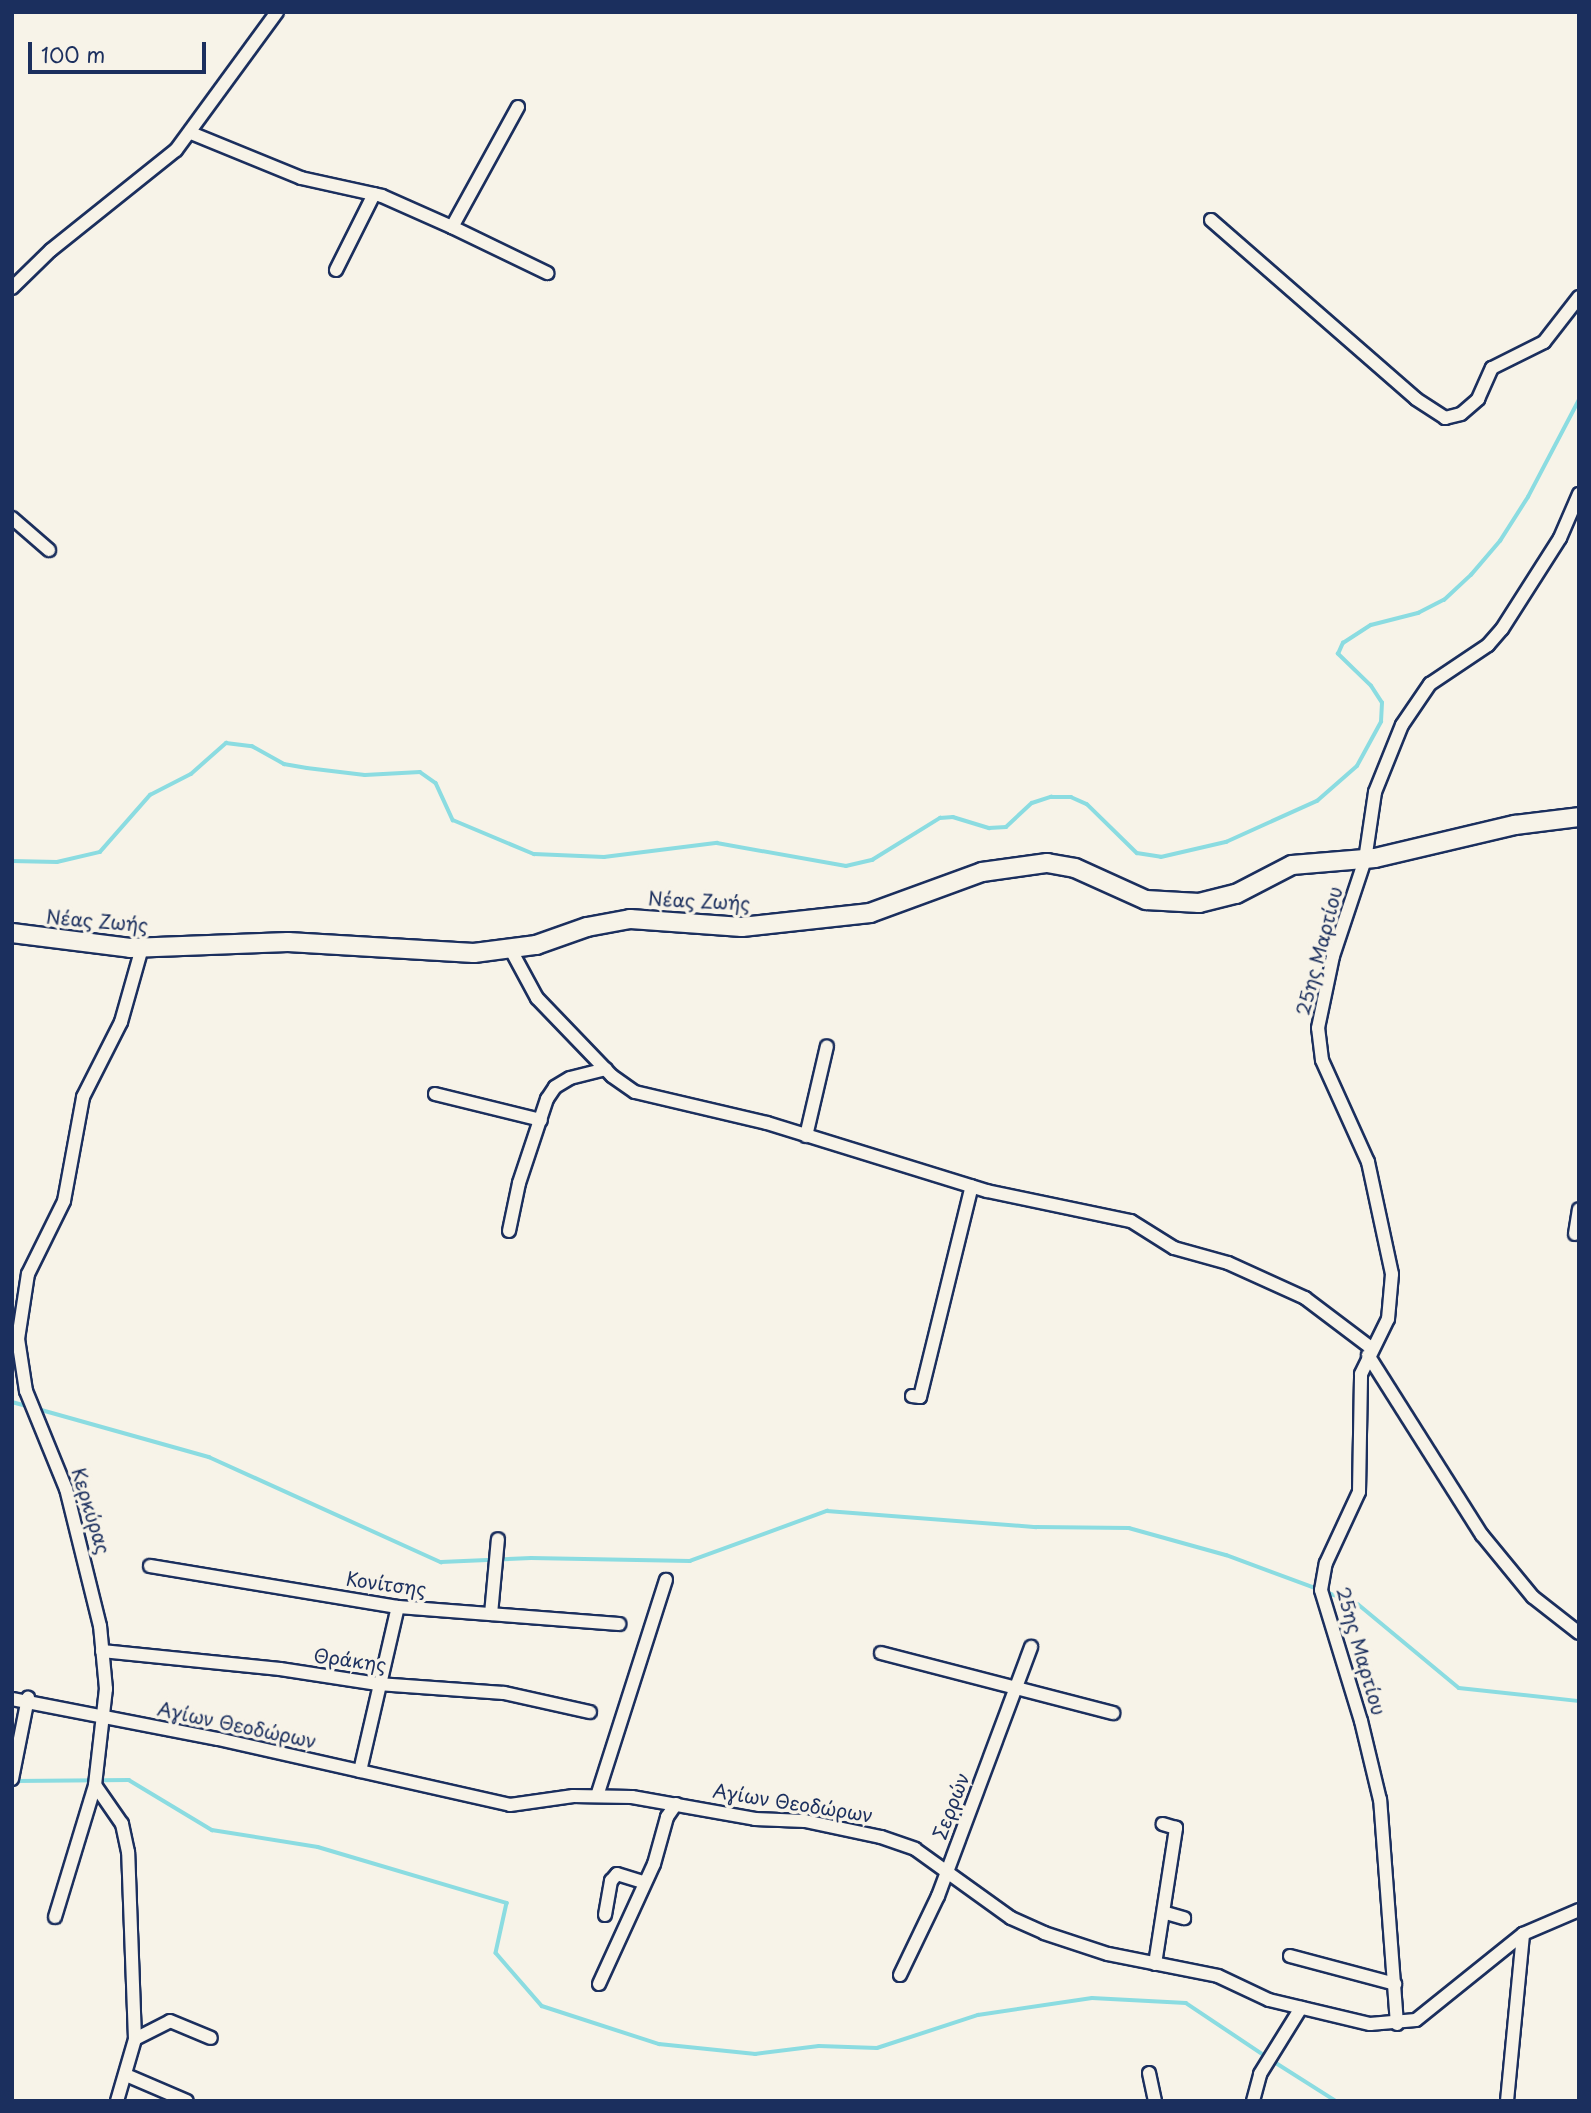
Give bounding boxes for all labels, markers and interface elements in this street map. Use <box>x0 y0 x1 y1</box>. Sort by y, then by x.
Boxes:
scale bar <box>32 28 210 72</box>
text: 100 m <box>41 38 105 70</box>
street label: 25ης Μαρτίου <box>1291 884 1347 1018</box>
street label: Νέας Ζωής <box>647 887 751 915</box>
street label: Νέας Ζωής <box>45 905 149 937</box>
street label: Κερκύρας <box>67 1465 115 1557</box>
street label: Κονίτσης <box>344 1567 428 1601</box>
street label: 25ης Μαρτίου <box>1332 1584 1390 1718</box>
street label: Θράκης <box>312 1644 388 1676</box>
street label: Αγίων Θεοδώρων <box>155 1697 319 1753</box>
street label: Σερρών <box>928 1769 974 1843</box>
street label: Αγίων Θεοδώρων <box>711 1779 875 1827</box>

